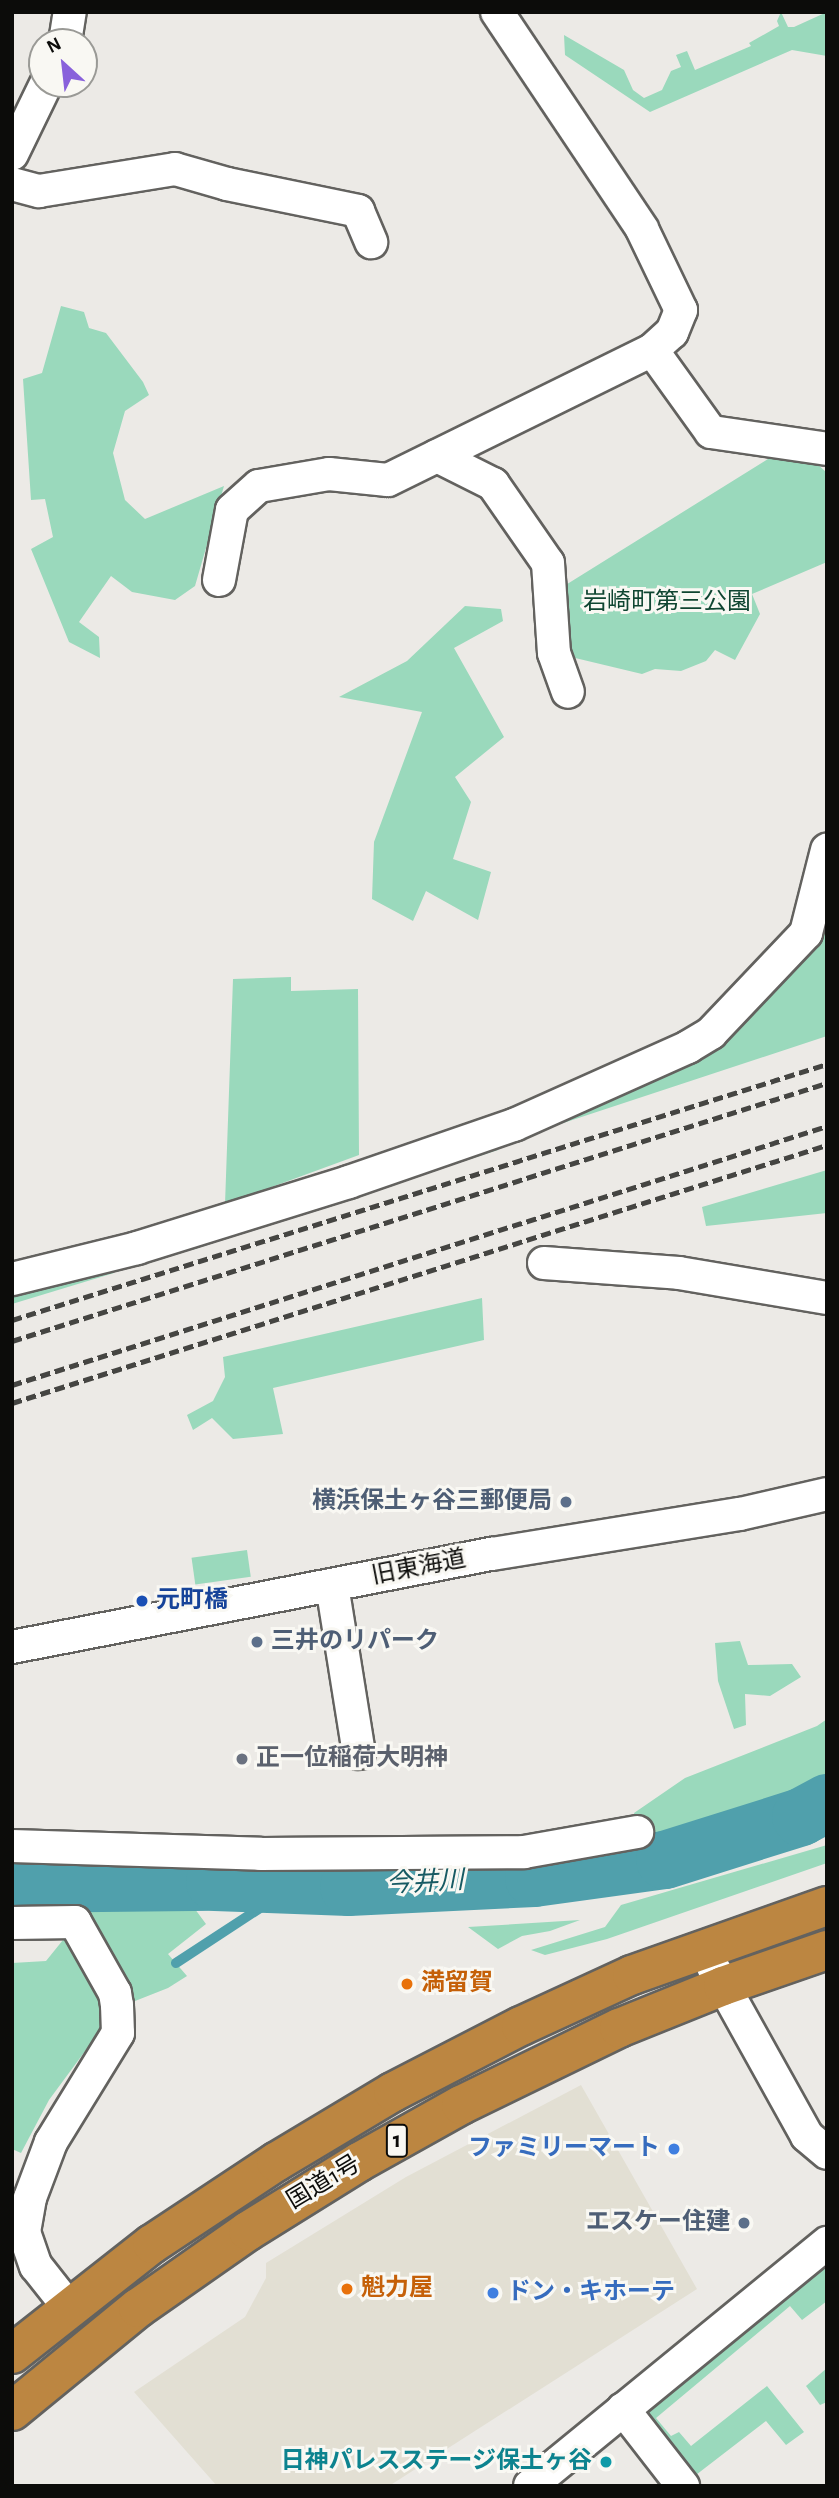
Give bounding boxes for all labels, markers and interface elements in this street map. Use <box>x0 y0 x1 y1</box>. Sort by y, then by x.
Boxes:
north arrow <box>28 28 98 98</box>
text: N <box>44 34 64 57</box>
park label: 岩崎町第三公園 <box>583 589 751 617</box>
place label: 横浜保土ヶ谷三郵便局 <box>312 1488 552 1516</box>
marker: 横浜保土ヶ谷三郵便局 <box>558 1494 574 1510</box>
street label: 旧東海道 <box>369 1545 469 1591</box>
place label: 元町橋 <box>156 1587 228 1615</box>
marker: 元町橋 <box>134 1593 150 1609</box>
place label: 三井のリパーク <box>271 1628 439 1656</box>
marker: 三井のリパーク <box>249 1634 265 1650</box>
place label: 正一位稲荷大明神 <box>256 1745 448 1773</box>
marker: 正一位稲荷大明神 <box>234 1751 250 1767</box>
water label: 今井川 <box>385 1865 465 1901</box>
place label: 満留賀 <box>421 1970 493 1998</box>
marker: 満留賀 <box>399 1976 415 1992</box>
road number: 1 <box>385 2122 409 2160</box>
place label: ファミリーマート <box>468 2135 660 2163</box>
marker: ファミリーマート <box>666 2141 682 2157</box>
street label: 国道1号 <box>282 2150 366 2216</box>
place label: エスケー住建 <box>586 2209 730 2237</box>
marker: エスケー住建 <box>736 2215 752 2231</box>
place label: 魁力屋 <box>361 2275 433 2303</box>
place label: ドン・キホーテ <box>507 2279 675 2307</box>
marker: 魁力屋 <box>339 2281 355 2297</box>
marker: ドン・キホーテ <box>485 2285 501 2301</box>
place label: 日神パレスステージ保土ヶ谷 <box>280 2448 592 2476</box>
marker: 日神パレスステージ保土ヶ谷 <box>598 2454 614 2470</box>

